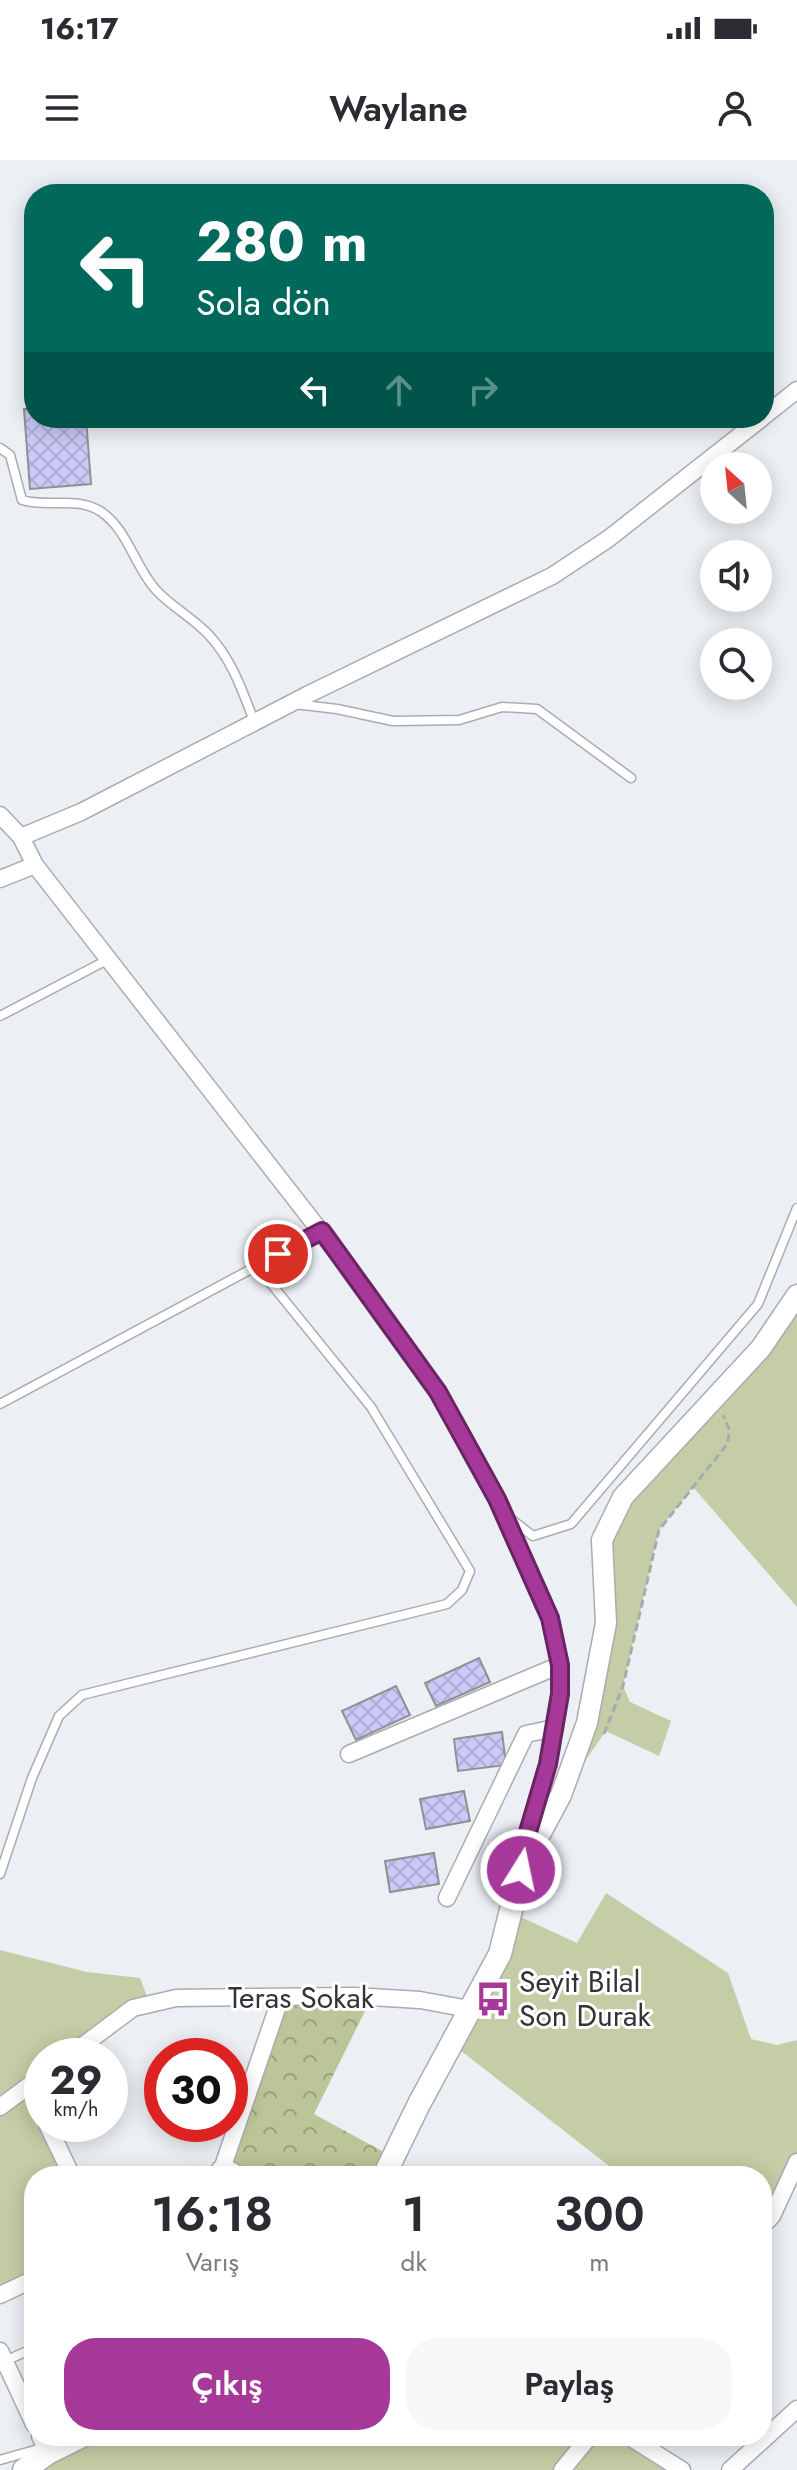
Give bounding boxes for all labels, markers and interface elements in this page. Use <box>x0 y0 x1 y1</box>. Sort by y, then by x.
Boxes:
text: 16:17 <box>40 7 118 50</box>
text: Waylane <box>329 82 468 134</box>
icon: menu <box>40 86 84 130</box>
icon: person <box>713 86 757 130</box>
text: 280 m <box>196 201 368 282</box>
icon: left <box>64 216 168 320</box>
text: Sola dön <box>196 276 331 328</box>
icon: left <box>293 368 337 412</box>
icon: ahead <box>377 368 421 412</box>
icon: right <box>461 368 505 412</box>
north arrow <box>700 452 772 524</box>
map controls <box>700 452 772 700</box>
button: sound <box>700 540 772 612</box>
button: search <box>700 628 772 700</box>
pin <box>244 1220 312 1288</box>
icon: arrive <box>256 1232 300 1276</box>
position arrow <box>479 1828 563 1912</box>
place label: Seyit Bilal Son Durak <box>519 1960 651 2037</box>
street label: Teras Sokak <box>228 1976 375 2019</box>
bus stop icon: Seyit Bilal Son Durak <box>474 1980 512 2018</box>
speed limit sign: 30 <box>144 2038 248 2142</box>
text: 29 <box>50 2051 103 2109</box>
text: km/h <box>53 2095 99 2124</box>
text: 16:18 <box>151 2180 273 2249</box>
text: 1 <box>402 2180 426 2249</box>
text: 300 <box>554 2180 645 2249</box>
text: Varış <box>186 2243 239 2281</box>
text: dk <box>401 2243 427 2281</box>
text: m <box>589 2243 610 2281</box>
button: Çıkış <box>64 2338 390 2430</box>
button: Paylaş <box>406 2338 732 2430</box>

